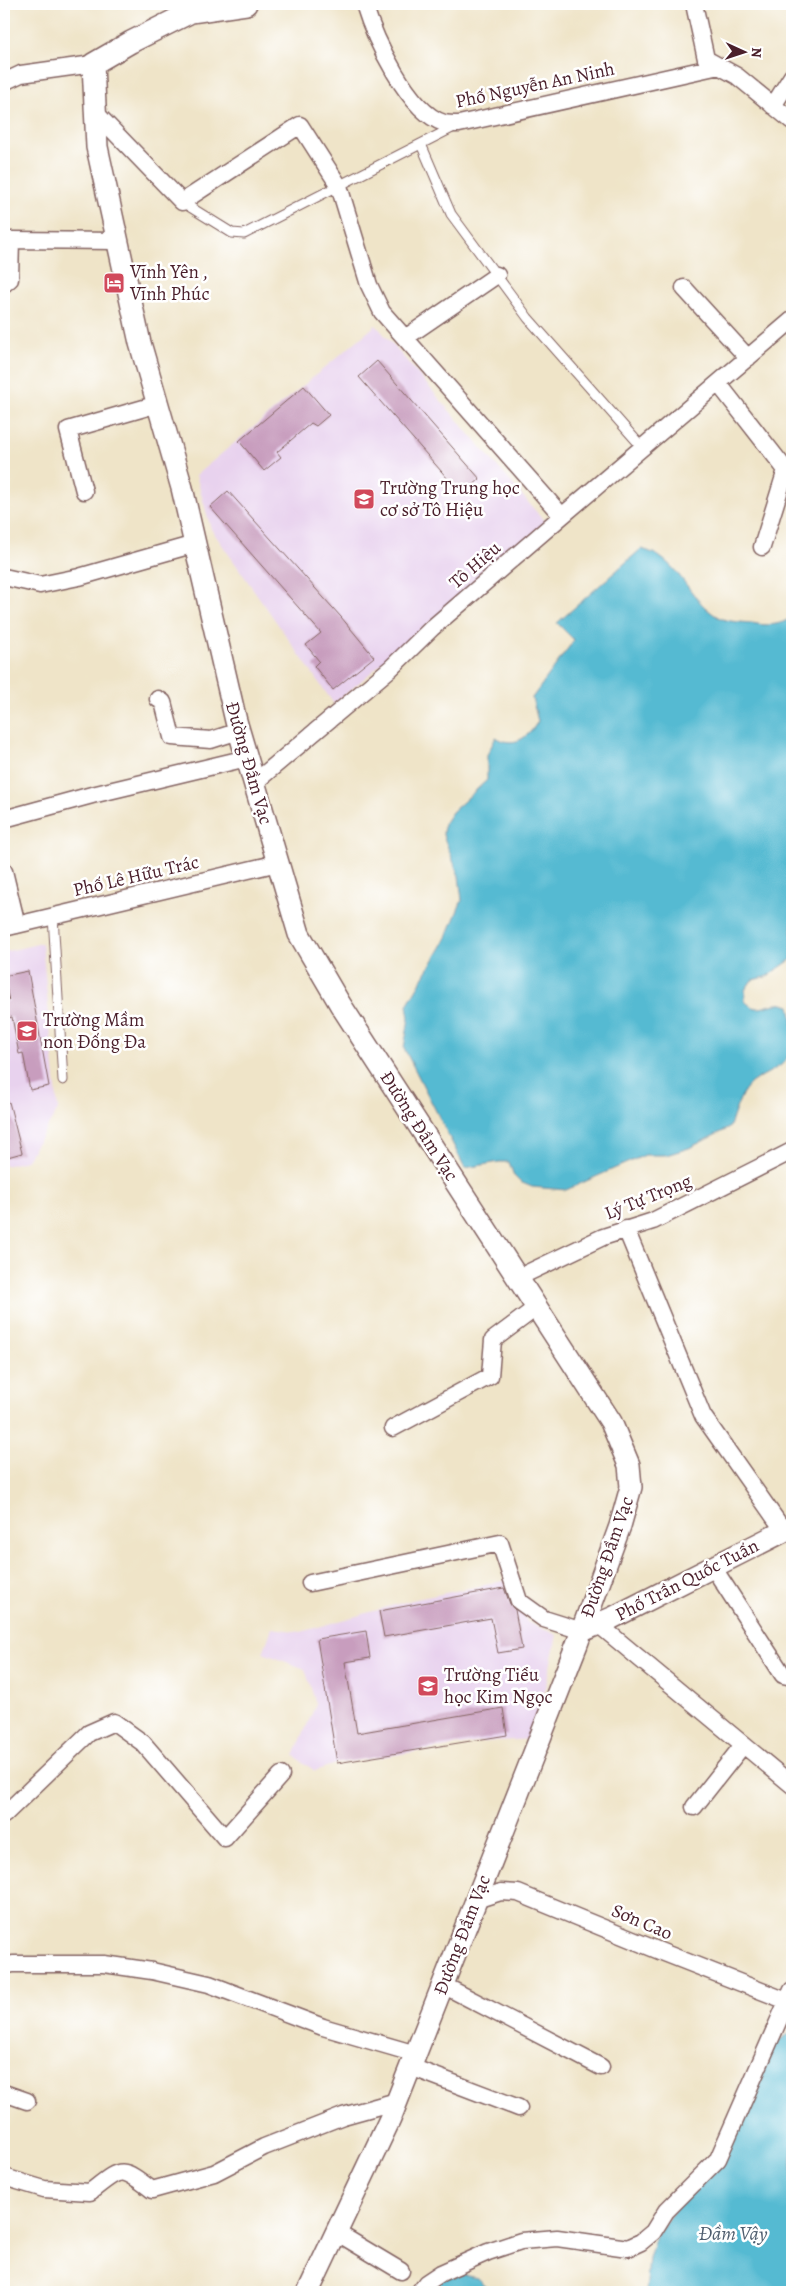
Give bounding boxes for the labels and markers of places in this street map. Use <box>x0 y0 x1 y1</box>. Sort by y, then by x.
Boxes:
place label: Vĩnh Yên , Vĩnh Phúc <box>129 259 209 307</box>
hotel icon: Vĩnh Yên , Vĩnh Phúc <box>102 271 126 295</box>
place label: Trường Trung học cơ sở Tô Hiệu <box>380 475 520 523</box>
school or university icon: Trường Trung học cơ sở Tô Hiệu <box>352 487 376 511</box>
place label: Trường Mầm non Đống Đa <box>43 1007 146 1055</box>
school or university icon: Trường Mầm non Đống Đa <box>15 1019 39 1043</box>
place label: Trường Tiểu học Kim Ngọc <box>444 1662 553 1710</box>
school or university icon: Trường Tiểu học Kim Ngọc <box>416 1674 440 1698</box>

